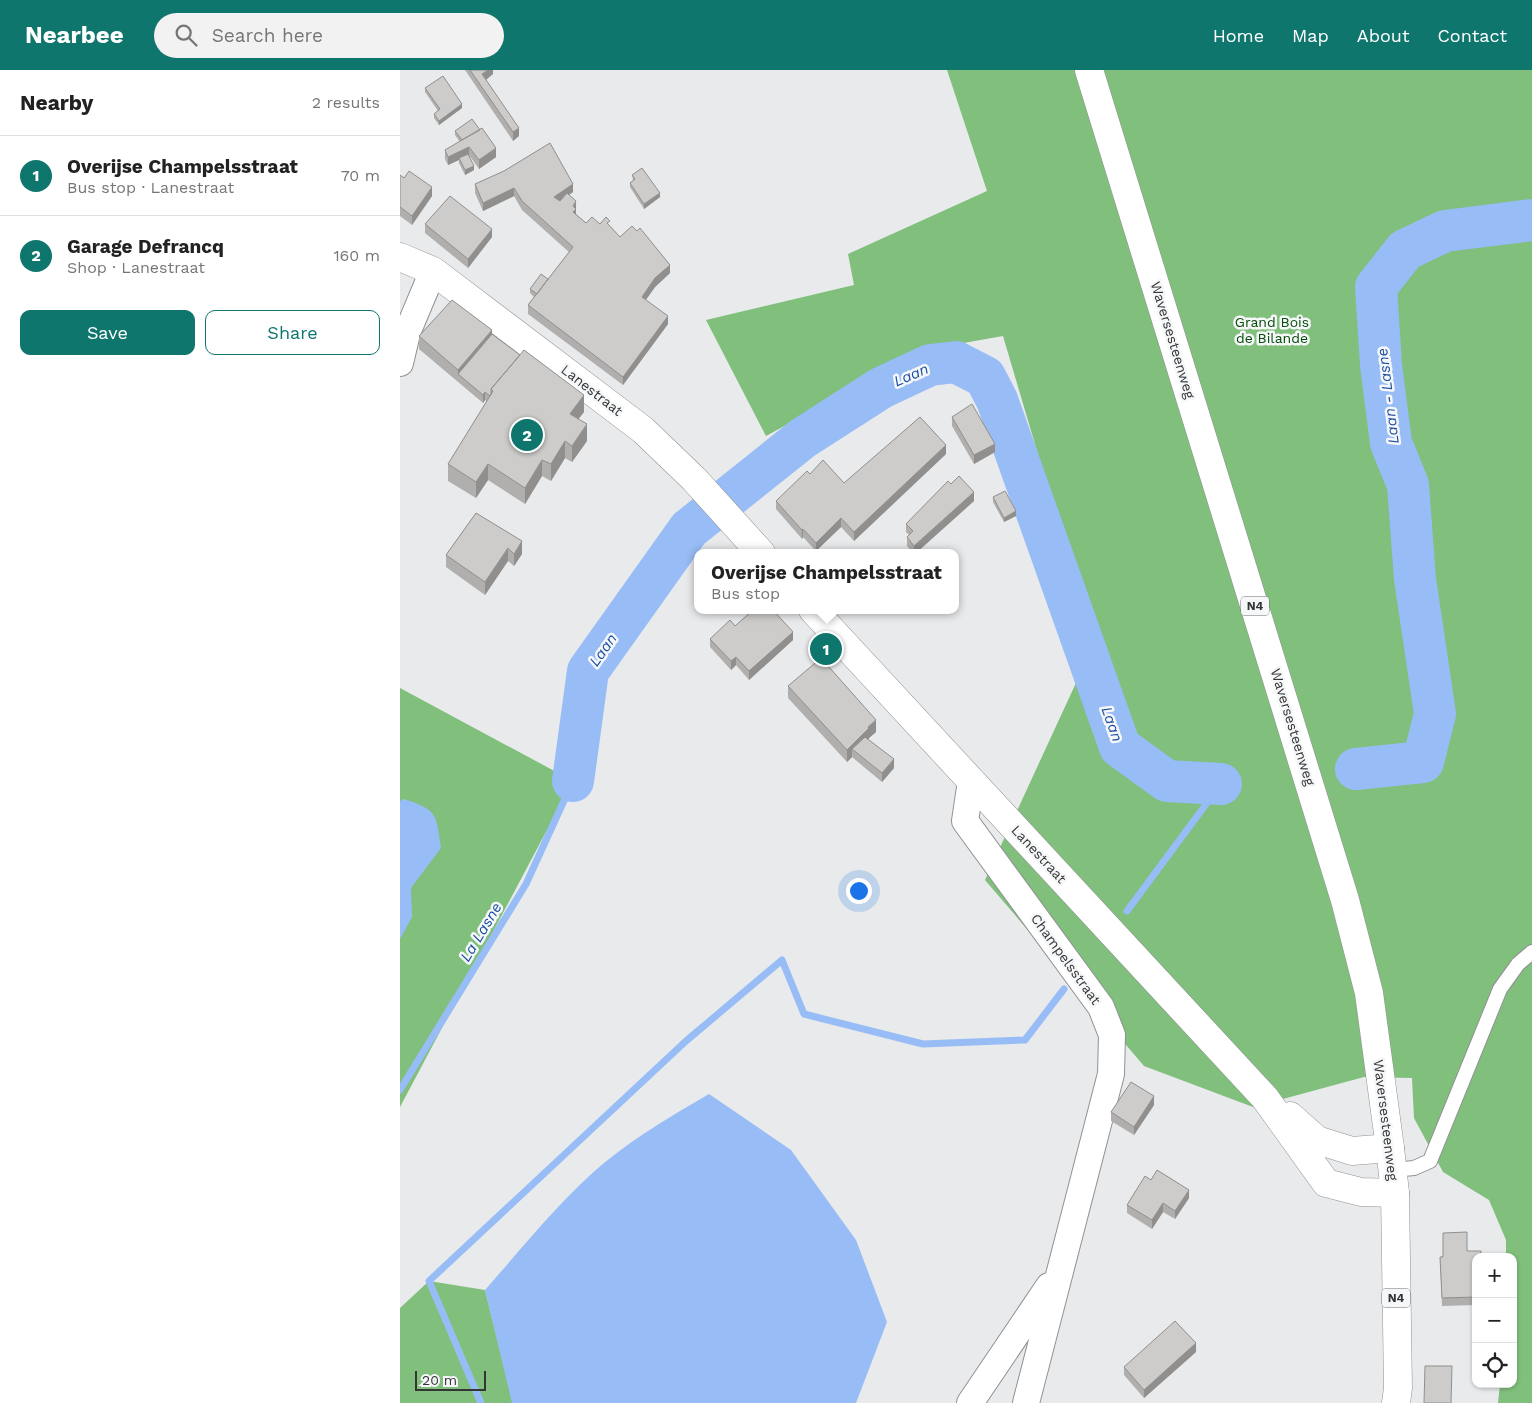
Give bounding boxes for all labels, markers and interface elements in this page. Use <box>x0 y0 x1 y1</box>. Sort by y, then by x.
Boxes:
search box <box>154 13 504 58</box>
text: Nearbee <box>25 21 124 49</box>
icon: search <box>172 21 200 49</box>
text: Search here <box>212 24 323 47</box>
text: Home <box>1213 25 1264 46</box>
text: Map <box>1292 25 1329 46</box>
text: About <box>1357 25 1409 46</box>
text: Contact <box>1437 25 1507 46</box>
text: Nearby <box>20 90 93 115</box>
text: 2 results <box>312 93 380 112</box>
text: Overijse Champelsstraat <box>67 155 298 178</box>
text: 1 <box>33 166 39 185</box>
text: 70 m <box>341 166 380 185</box>
text: Bus stop · Lanestraat <box>67 178 234 197</box>
text: Garage Defrancq <box>67 235 224 258</box>
text: 2 <box>31 246 41 265</box>
text: 160 m <box>333 246 380 265</box>
text: Shop · Lanestraat <box>67 258 205 277</box>
street label: Waversesteenweg <box>1148 279 1199 401</box>
button: Save <box>20 310 195 355</box>
button: Share <box>205 310 380 355</box>
park label: Grand Bois de Bilande <box>1235 314 1309 346</box>
water label: Laan - Lasne <box>1373 347 1403 445</box>
water label: Laan <box>891 360 931 390</box>
street label: Lanestraat <box>558 361 626 419</box>
pin: 2 <box>511 416 543 454</box>
popup <box>694 549 959 614</box>
text: Overijse Champelsstraat <box>711 561 942 584</box>
text: Bus stop <box>711 584 780 603</box>
road number: N4 <box>1241 596 1269 616</box>
water label: Laan <box>585 630 621 670</box>
pin: 1 <box>810 630 842 668</box>
street label: Waversesteenweg <box>1268 666 1319 788</box>
water label: Laan <box>1097 704 1127 744</box>
street label: Lanestraat <box>1008 822 1070 886</box>
your location <box>846 878 872 904</box>
water label: La Lasne <box>456 899 506 965</box>
street label: Champelsstraat <box>1028 911 1104 1008</box>
street label: Waversesteenweg <box>1371 1059 1401 1182</box>
map controls <box>1472 1253 1517 1388</box>
button: + <box>1472 1253 1517 1298</box>
road number: N4 <box>1382 1288 1410 1308</box>
button: − <box>1472 1298 1517 1343</box>
button: locate <box>1472 1343 1517 1388</box>
scale bar <box>415 1368 486 1391</box>
text: 20 m <box>422 1372 457 1388</box>

